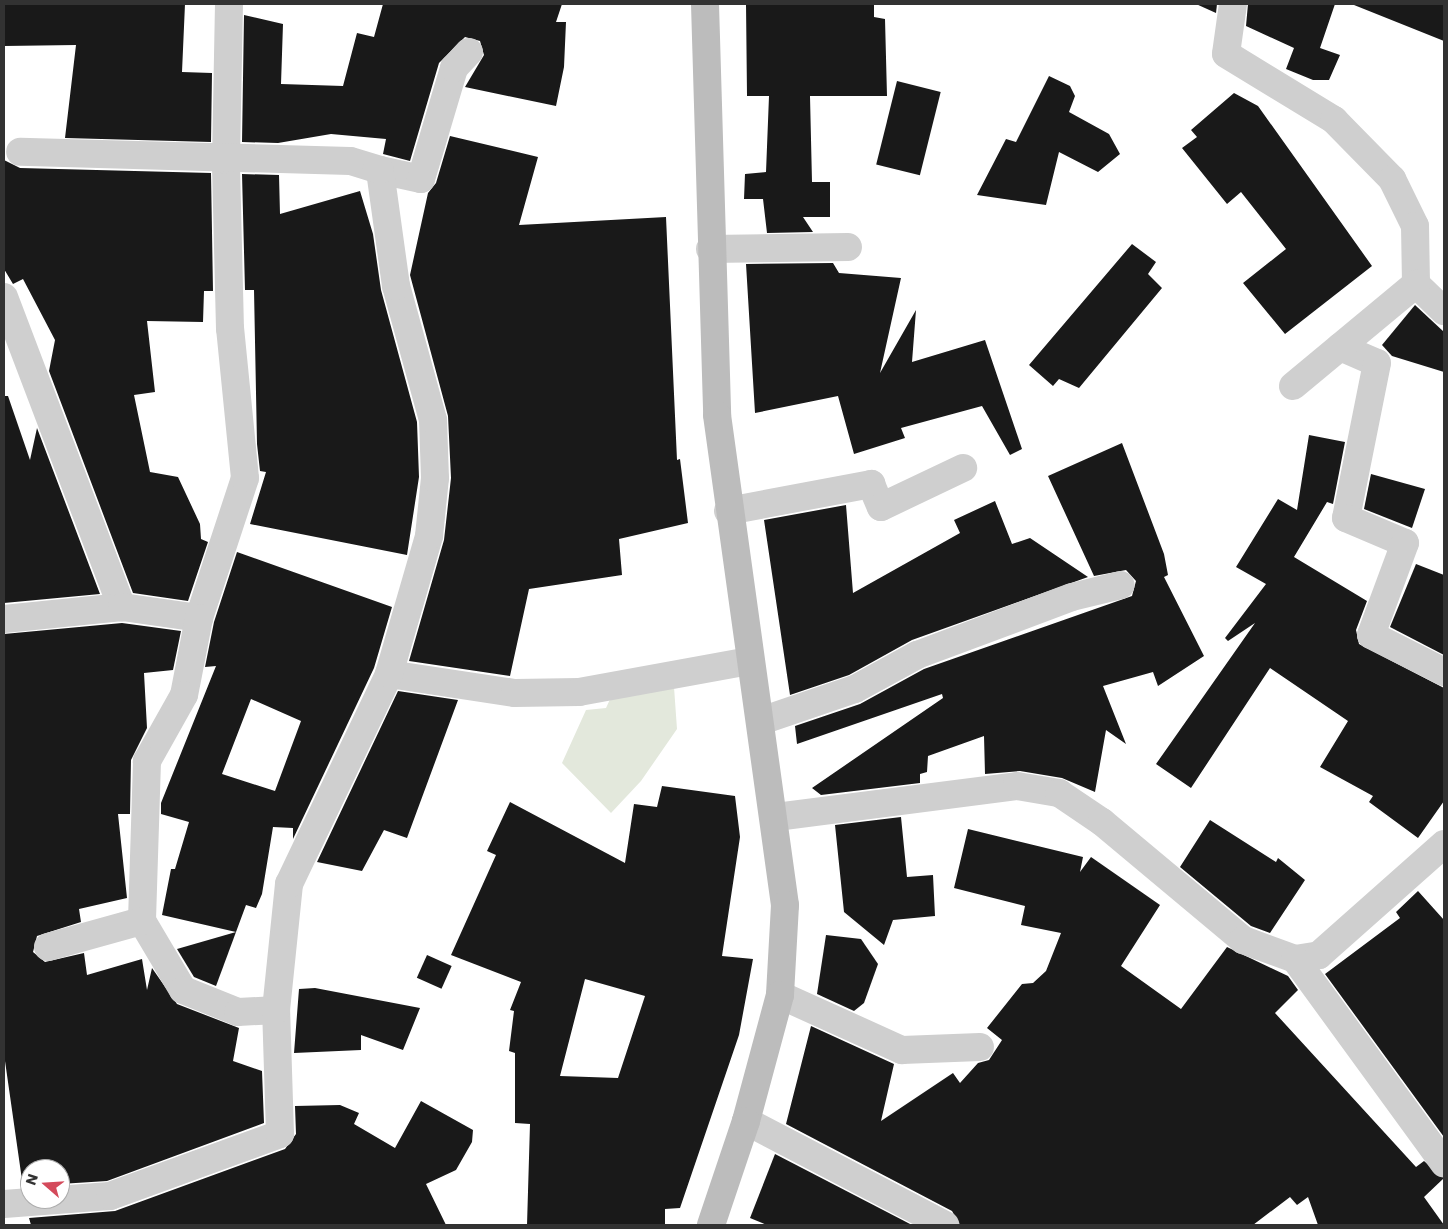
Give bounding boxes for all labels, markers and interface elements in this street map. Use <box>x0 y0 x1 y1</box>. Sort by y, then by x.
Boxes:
north arrow <box>20 1159 70 1209</box>
text: N <box>21 1171 43 1188</box>

